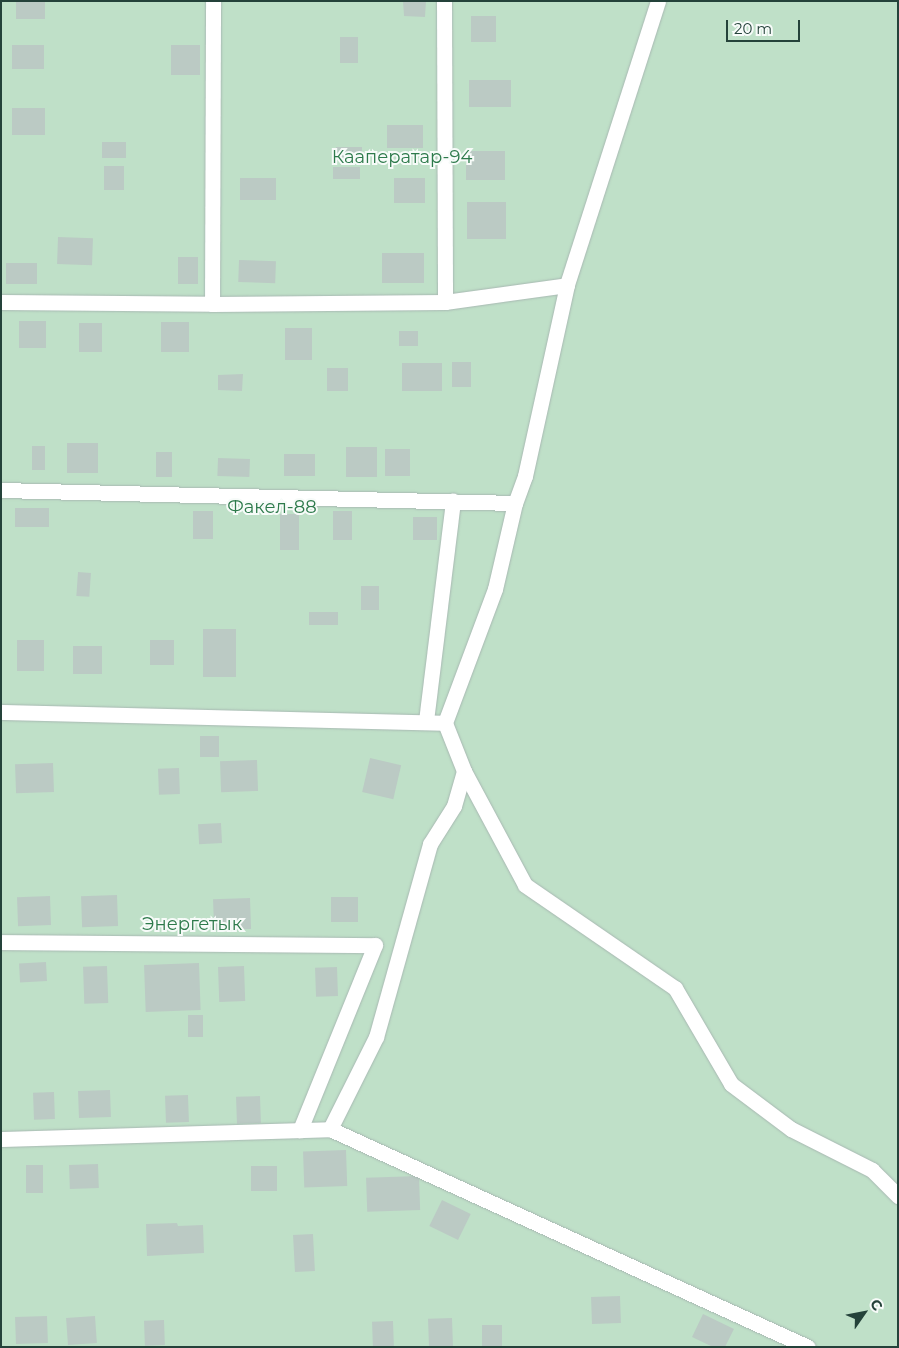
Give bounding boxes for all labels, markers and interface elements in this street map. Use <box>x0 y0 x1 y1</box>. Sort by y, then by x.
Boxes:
scale bar <box>729 10 803 42</box>
text: 20 m <box>734 19 772 38</box>
park label: Кааператар-94 <box>332 146 472 168</box>
park label: Факел-88 <box>227 496 317 518</box>
park label: Энергетык <box>142 913 242 935</box>
north arrow <box>839 1288 889 1338</box>
text: С <box>866 1296 887 1314</box>

